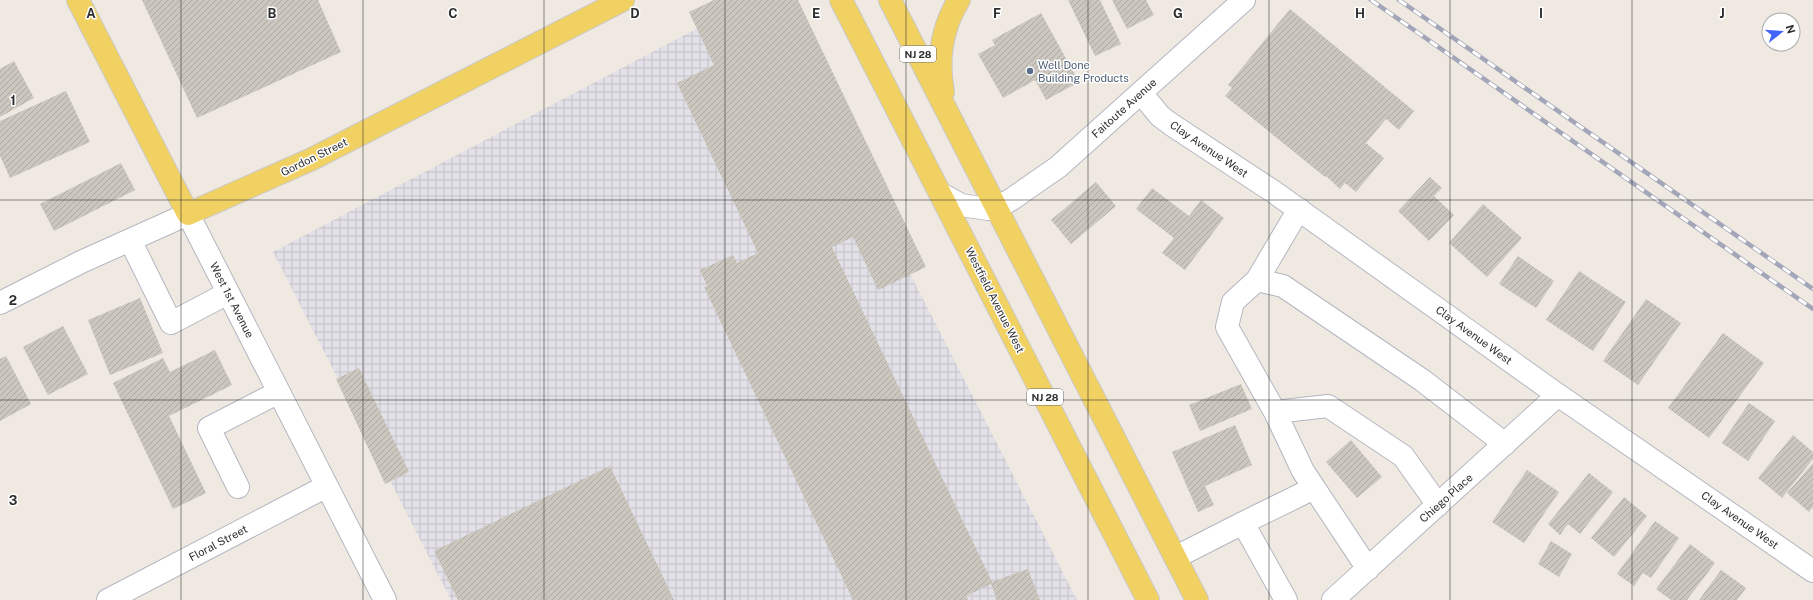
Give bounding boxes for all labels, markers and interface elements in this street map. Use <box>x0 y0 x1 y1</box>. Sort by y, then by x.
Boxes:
text: A <box>86 6 96 21</box>
text: B <box>268 6 277 21</box>
text: C <box>448 6 458 21</box>
text: D <box>630 6 640 21</box>
text: E <box>812 6 820 21</box>
text: F <box>993 6 1001 21</box>
text: G <box>1173 6 1183 21</box>
text: H <box>1355 6 1365 21</box>
text: I <box>1539 6 1543 21</box>
text: J <box>1719 6 1725 21</box>
north arrow <box>1761 12 1801 52</box>
text: N <box>1784 23 1798 35</box>
road number: NJ 28 <box>900 46 936 62</box>
place label: Well Done Building Products <box>1038 59 1129 84</box>
marker: Well Done Building Products <box>1025 66 1035 76</box>
street label: Faitoute Avenue <box>1089 76 1159 140</box>
text: 1 <box>10 93 16 108</box>
street label: Clay Avenue West <box>1168 118 1250 180</box>
street label: Gordon Street <box>279 136 349 178</box>
street label: Westfield Avenue West <box>963 245 1027 355</box>
street label: West 1st Avenue <box>208 260 256 340</box>
text: 2 <box>9 293 17 308</box>
street label: Clay Avenue West <box>1434 303 1514 367</box>
road number: NJ 28 <box>1027 389 1063 405</box>
street label: Chiego Place <box>1417 471 1475 525</box>
street label: Clay Avenue West <box>1699 489 1781 551</box>
text: 3 <box>9 493 18 508</box>
street label: Floral Street <box>187 523 249 563</box>

